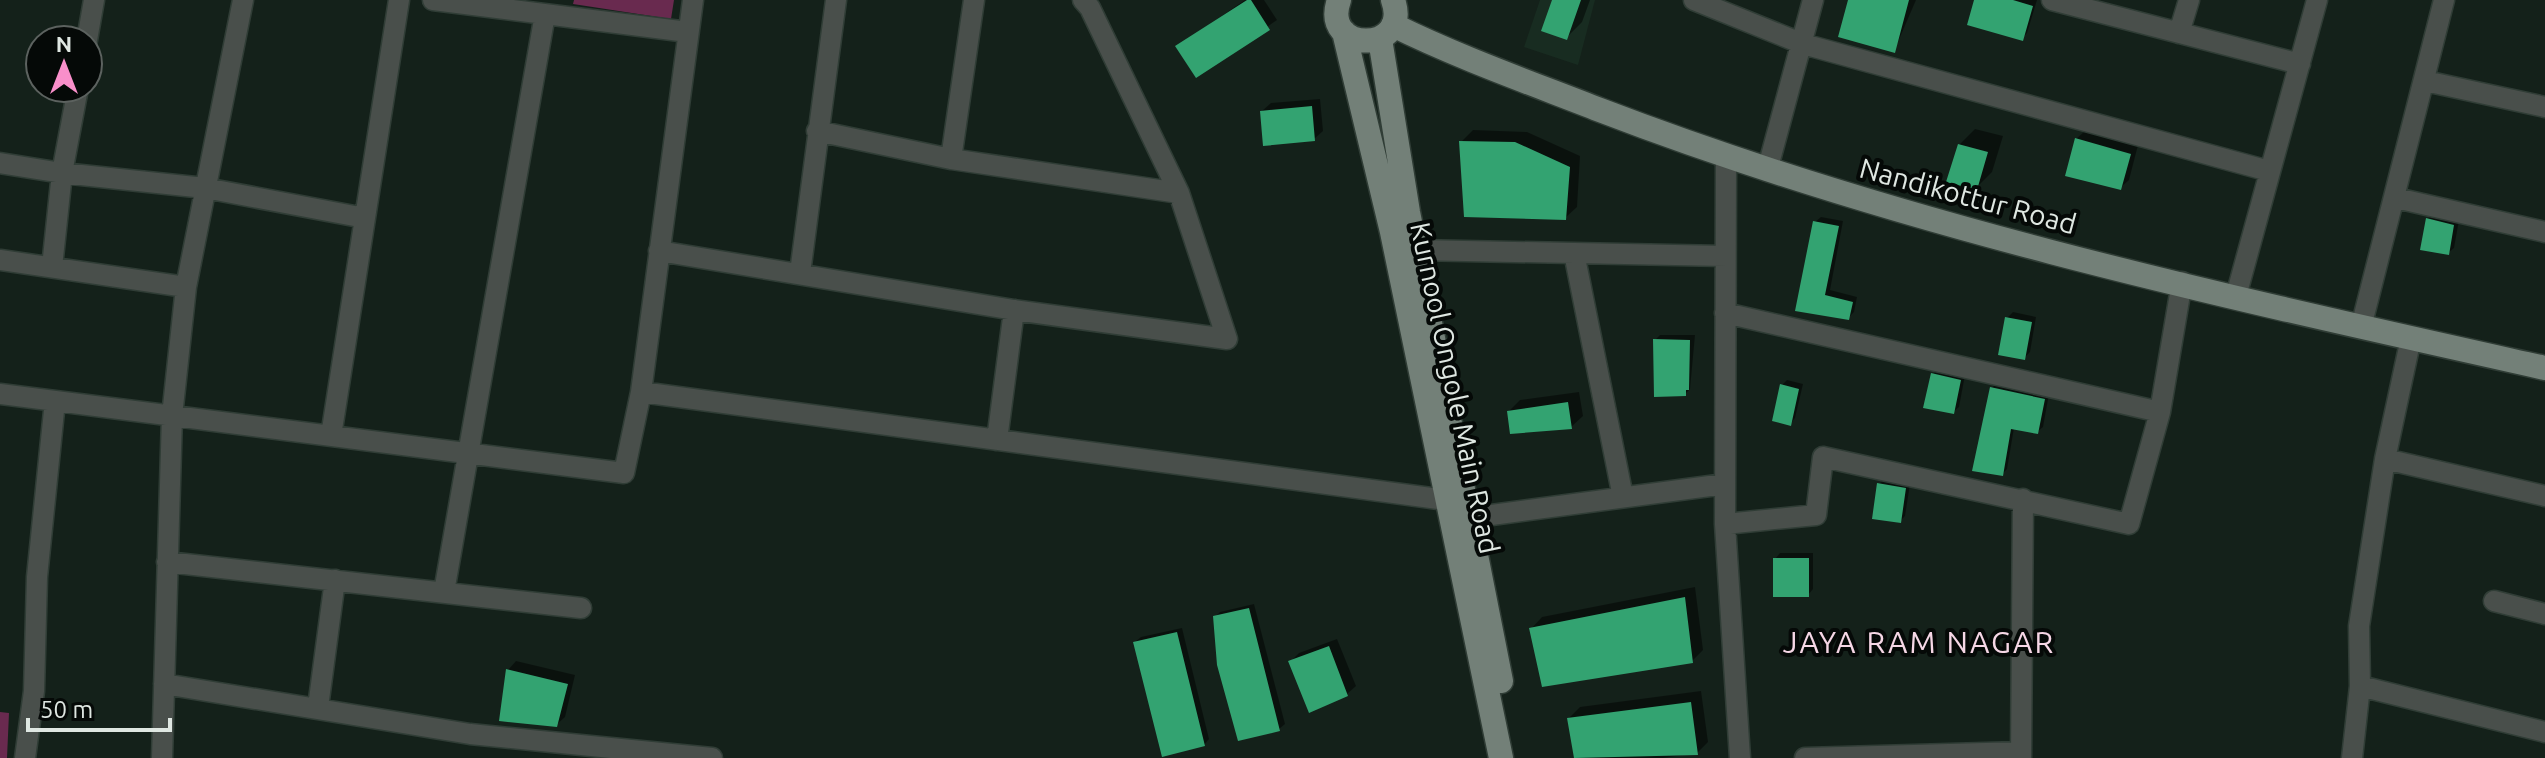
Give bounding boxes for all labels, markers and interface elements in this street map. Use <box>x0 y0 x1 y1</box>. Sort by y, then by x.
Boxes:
north arrow <box>24 24 104 104</box>
text: N <box>56 31 72 56</box>
street label: Nandikottur Road <box>1856 152 2080 239</box>
street label: Kurnool Ongole Main Road <box>1405 219 1506 556</box>
district label: JAYA RAM NAGAR <box>1783 625 2055 659</box>
scale bar <box>28 682 170 732</box>
text: 50 m <box>40 696 93 723</box>

